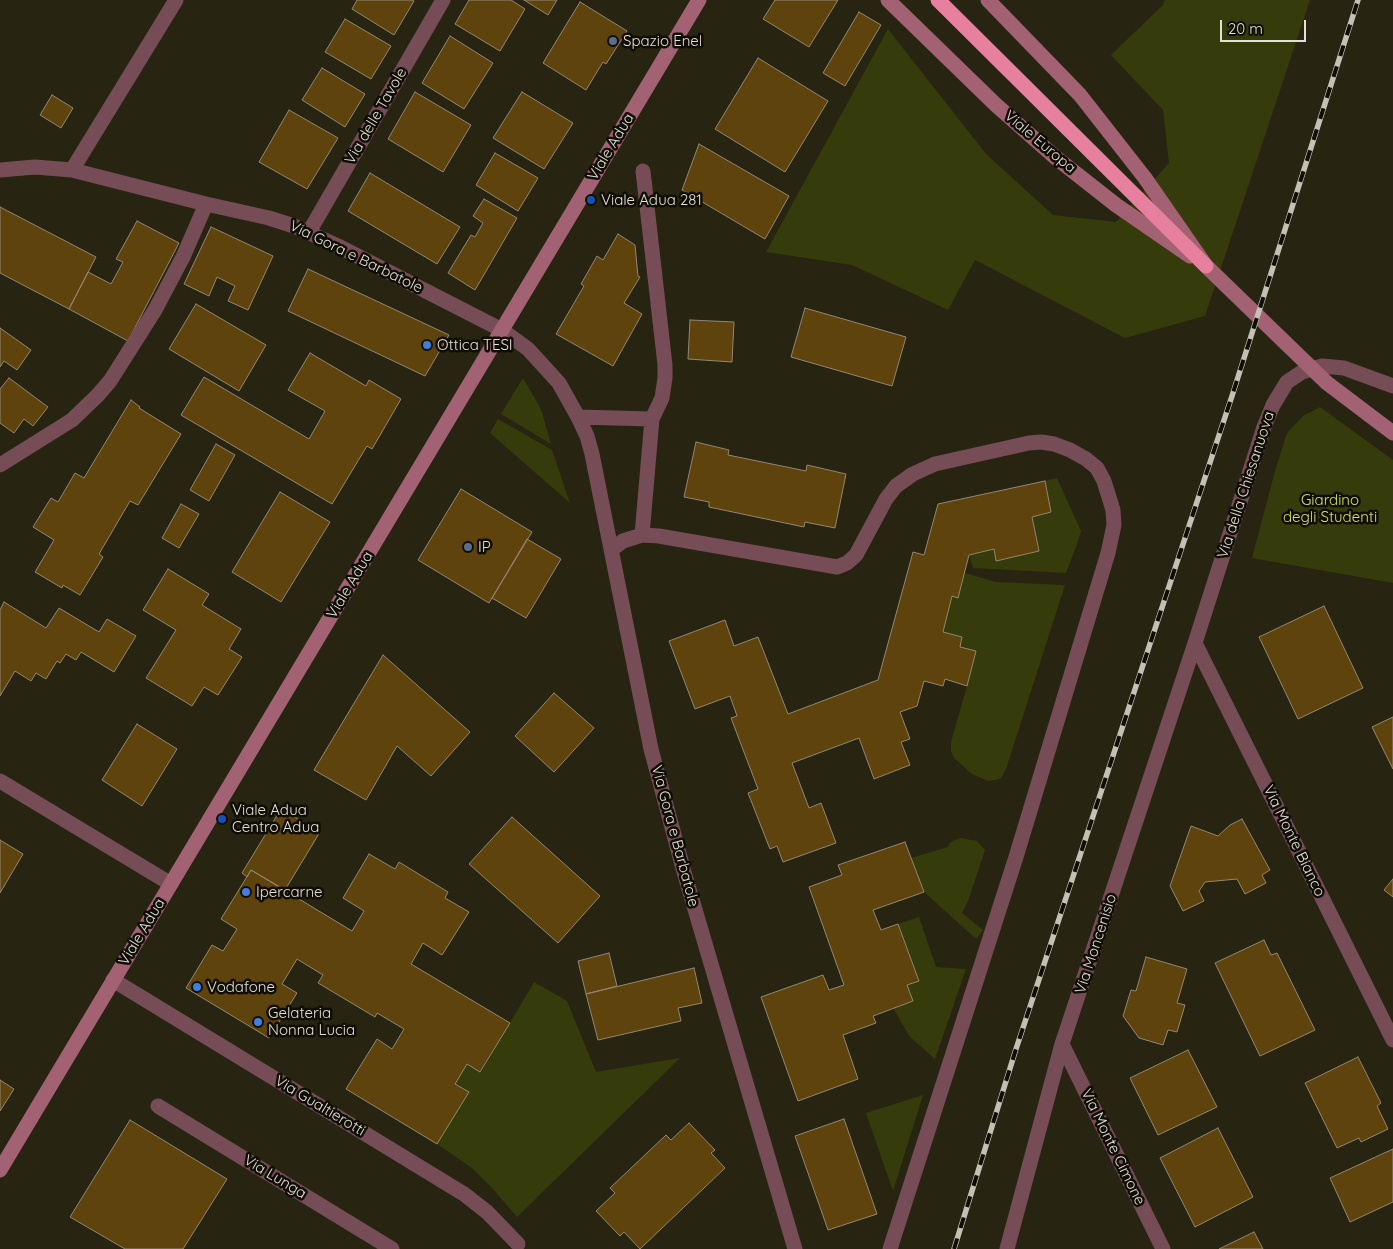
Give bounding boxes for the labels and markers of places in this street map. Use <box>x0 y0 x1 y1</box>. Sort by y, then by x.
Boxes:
place label: Spazio Enel <box>623 32 702 50</box>
marker: Spazio Enel <box>607 35 619 47</box>
place label: Viale Adua 281 <box>601 191 702 209</box>
marker: Viale Adua 281 <box>585 194 597 206</box>
place label: Ottica TESI <box>437 336 513 354</box>
marker: Ottica TESI <box>421 339 433 351</box>
place label: IP <box>478 538 491 556</box>
marker: IP <box>462 541 474 553</box>
place label: Viale Adua Centro Adua <box>232 801 319 836</box>
marker: Viale Adua Centro Adua <box>216 813 228 825</box>
place label: Ipercarne <box>256 883 323 901</box>
marker: Ipercarne <box>240 886 252 898</box>
place label: Vodafone <box>207 978 275 996</box>
marker: Vodafone <box>191 981 203 993</box>
place label: Gelateria Nonna Lucia <box>268 1004 355 1039</box>
marker: Gelateria Nonna Lucia <box>252 1016 264 1028</box>

